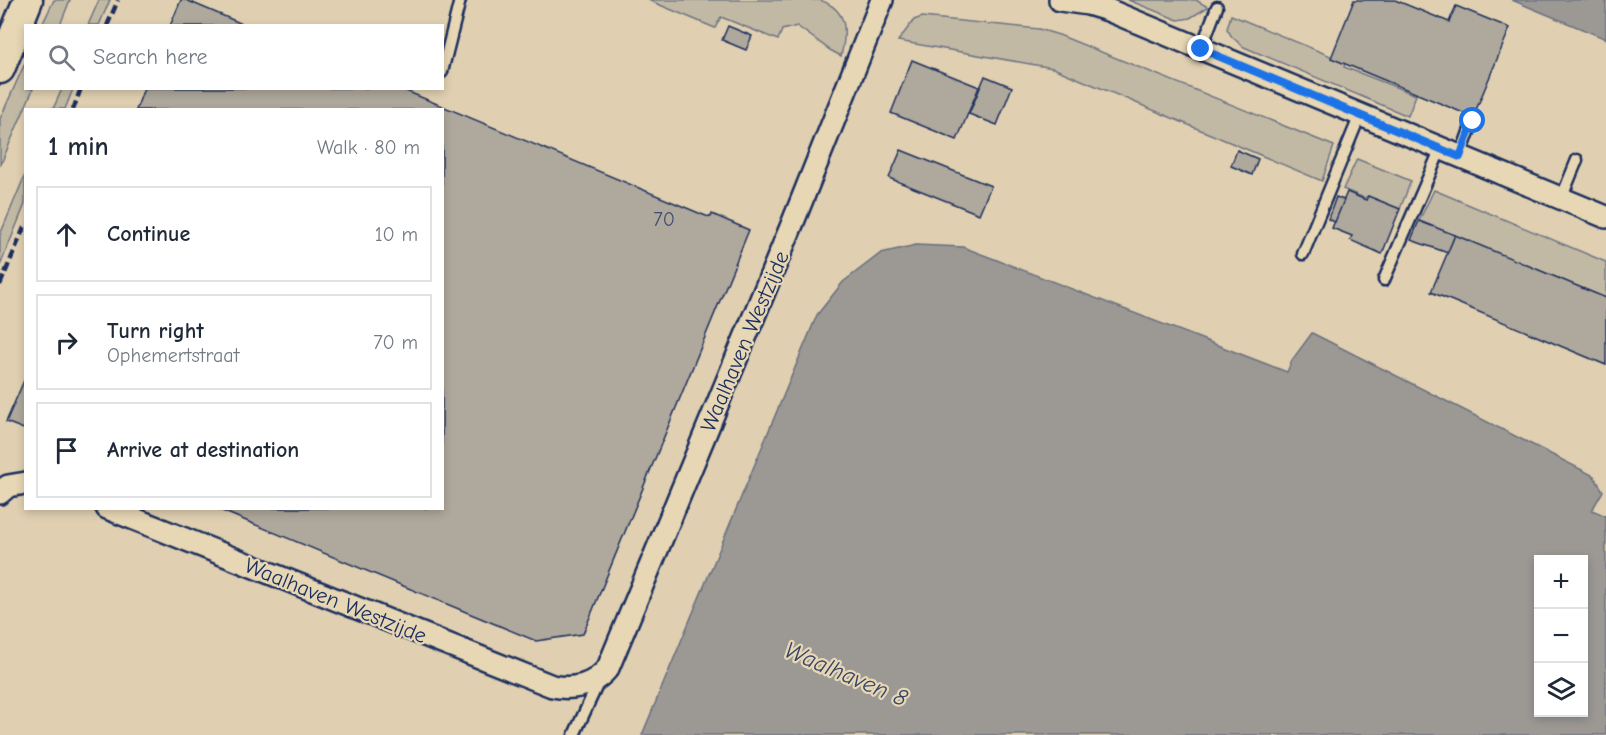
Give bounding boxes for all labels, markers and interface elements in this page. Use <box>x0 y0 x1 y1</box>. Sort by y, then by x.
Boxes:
search box <box>24 24 444 90</box>
route end <box>1187 35 1213 61</box>
icon: search <box>45 41 78 74</box>
text: Search here <box>93 44 208 70</box>
route start <box>1459 107 1485 133</box>
text: 1 min <box>48 132 109 162</box>
text: Walk · 80 m <box>317 136 420 159</box>
house number: 70 <box>653 208 675 231</box>
icon: ahead <box>50 218 83 251</box>
text: Continue <box>107 221 190 247</box>
text: 10 m <box>375 223 418 246</box>
street label: Waalhaven Westzijde <box>695 247 795 436</box>
text: Turn right <box>107 318 204 344</box>
icon: right <box>50 326 83 359</box>
text: 70 m <box>373 331 418 354</box>
text: Ophemertstraat <box>107 344 239 367</box>
icon: arrive <box>50 434 83 467</box>
text: Arrive at destination <box>107 437 299 463</box>
street label: Waalhaven Westzijde <box>241 553 430 649</box>
map controls <box>1534 555 1588 717</box>
button: + <box>1534 555 1588 609</box>
button: − <box>1534 609 1588 663</box>
water label: Waalhaven 8 <box>780 636 912 713</box>
button: layers <box>1534 663 1588 717</box>

